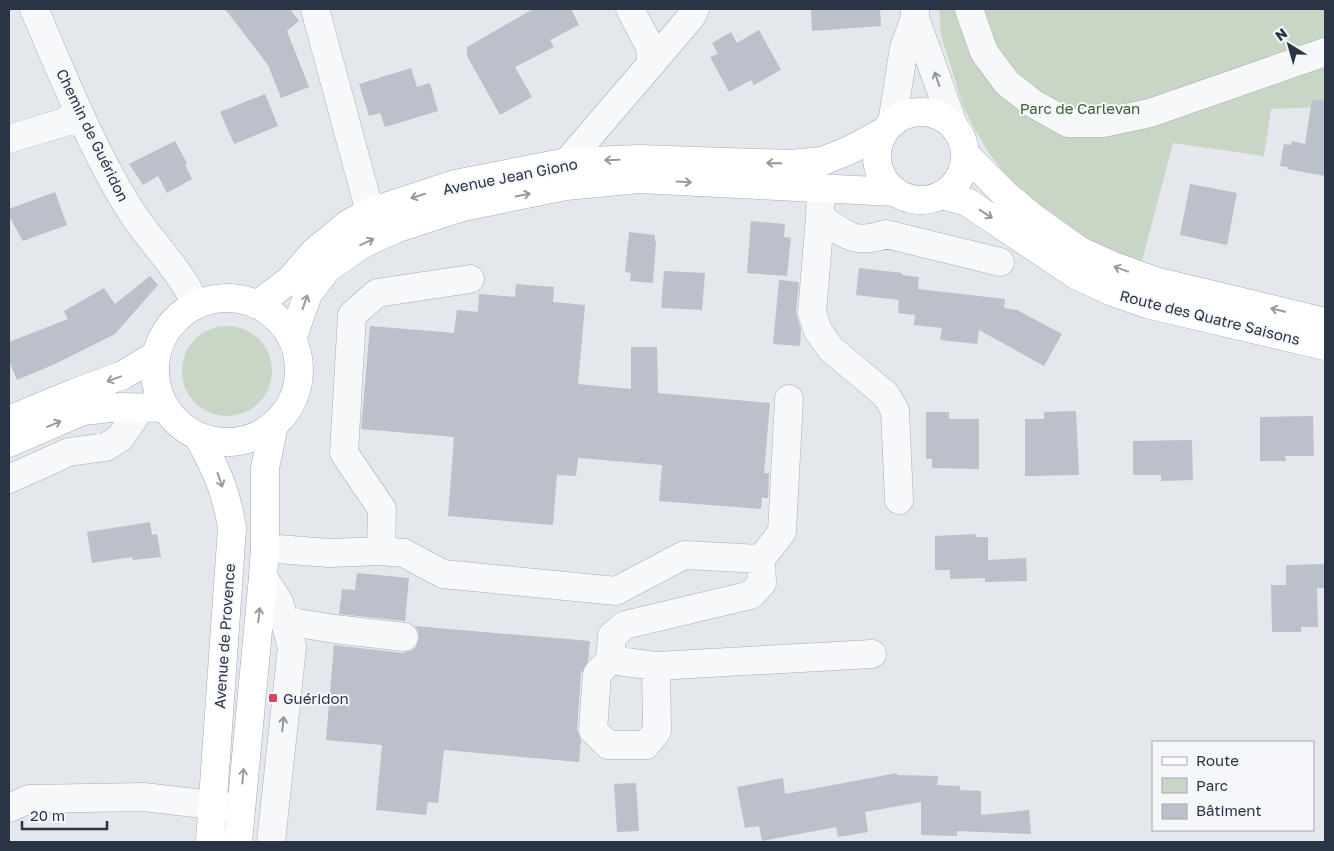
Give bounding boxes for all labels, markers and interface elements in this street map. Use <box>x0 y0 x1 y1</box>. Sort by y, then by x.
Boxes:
north arrow <box>1264 20 1314 70</box>
text: N <box>1272 24 1290 44</box>
street label: Chemin de Guéridon <box>53 66 133 204</box>
one-way arrow <box>932 71 941 87</box>
park label: Parc de Carlevan <box>1020 99 1140 117</box>
street label: Avenue Jean Giono <box>441 154 579 198</box>
one-way arrow <box>604 156 620 165</box>
one-way arrow <box>766 159 782 168</box>
one-way arrow <box>675 177 691 186</box>
one-way arrow <box>514 190 530 199</box>
one-way arrow <box>411 192 427 201</box>
one-way arrow <box>979 209 993 219</box>
one-way arrow <box>360 236 375 246</box>
one-way arrow <box>1114 264 1129 273</box>
street label: Route des Quatre Saisons <box>1118 286 1302 348</box>
one-way arrow <box>301 294 310 310</box>
one-way arrow <box>1270 305 1286 314</box>
one-way arrow <box>107 375 122 384</box>
one-way arrow <box>46 419 61 428</box>
one-way arrow <box>216 472 225 487</box>
street label: Avenue de Provence <box>210 563 238 709</box>
one-way arrow <box>254 607 264 623</box>
place label: Guéridon <box>283 689 349 707</box>
marker: Guéridon <box>267 692 279 704</box>
one-way arrow <box>279 716 288 732</box>
legend <box>1152 741 1314 831</box>
text: Route <box>1196 751 1239 769</box>
one-way arrow <box>239 769 248 785</box>
text: Parc <box>1196 776 1228 794</box>
scale bar <box>22 798 108 830</box>
text: Bâtiment <box>1196 801 1261 819</box>
text: 20 m <box>30 806 65 824</box>

